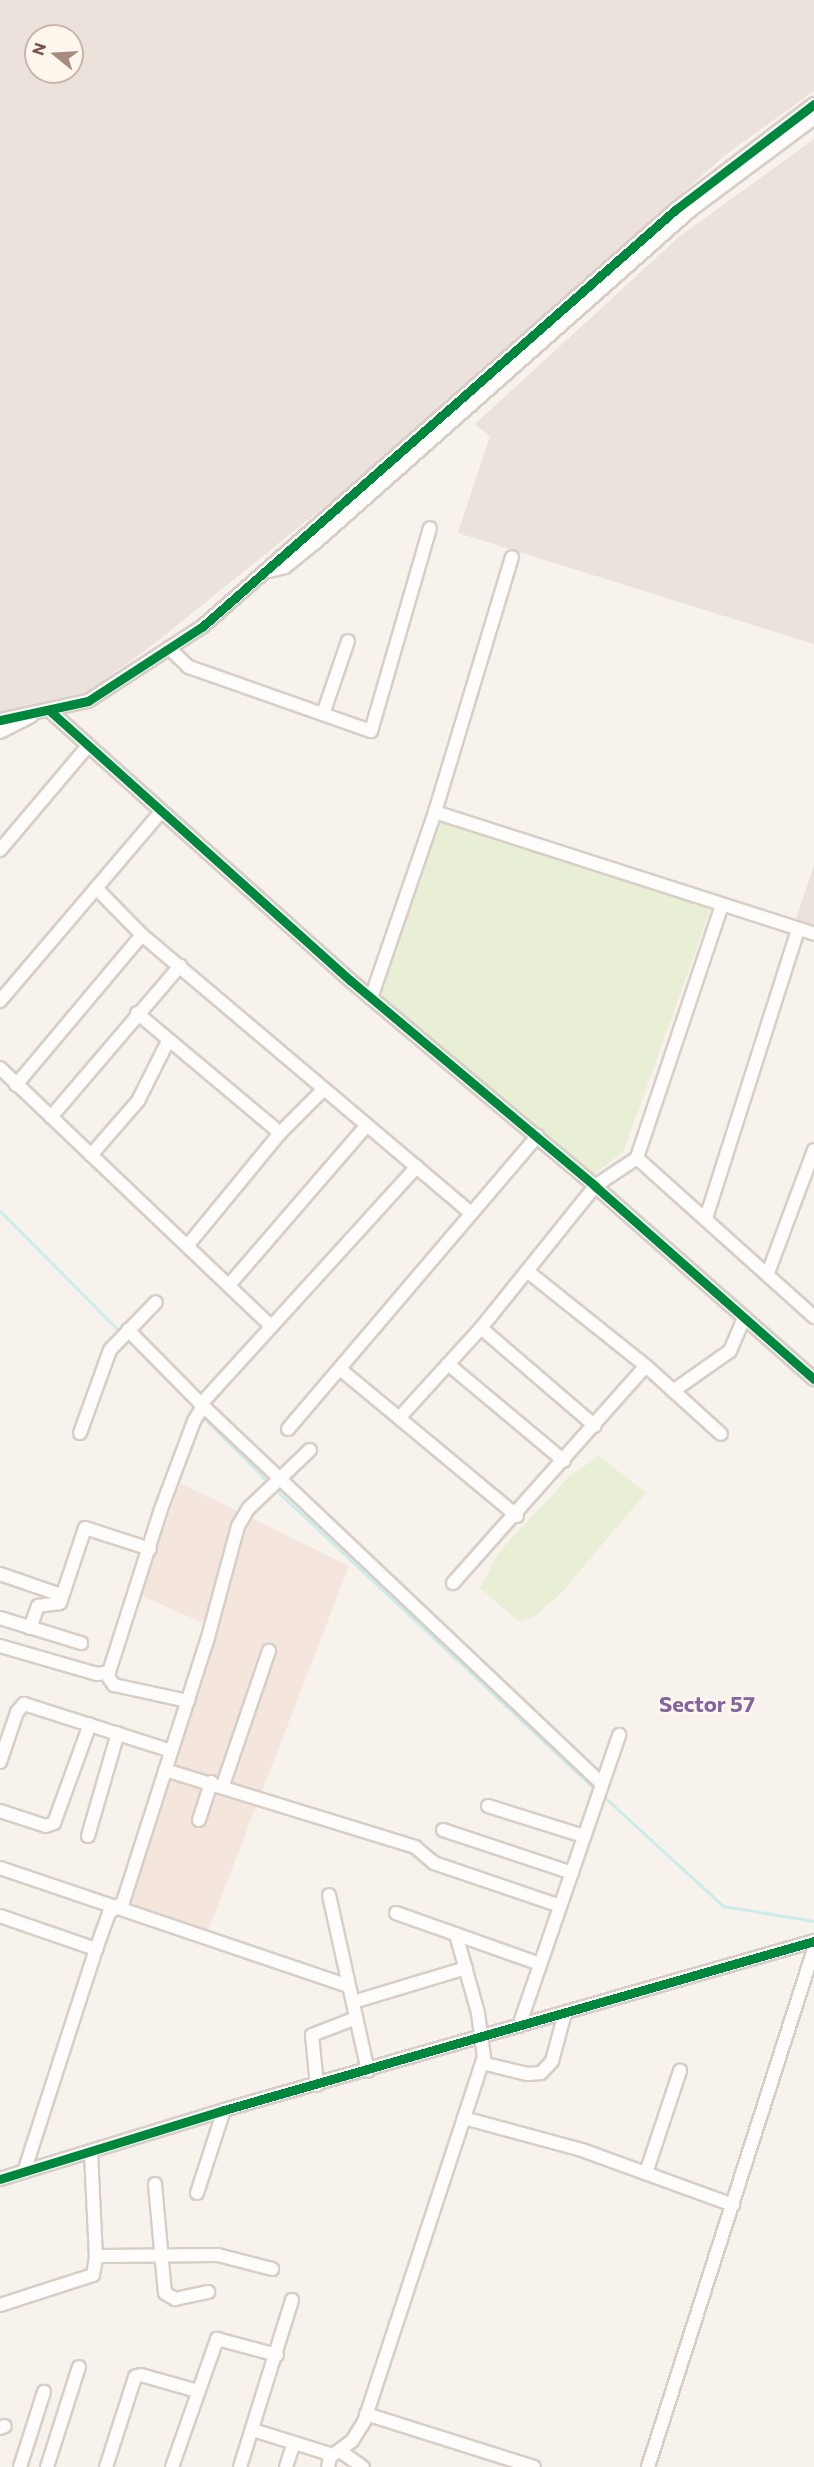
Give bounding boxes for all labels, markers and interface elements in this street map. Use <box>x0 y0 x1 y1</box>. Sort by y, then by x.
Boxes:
north arrow <box>24 24 84 84</box>
text: N <box>27 40 49 58</box>
district label: Sector 57 <box>659 1691 755 1717</box>

